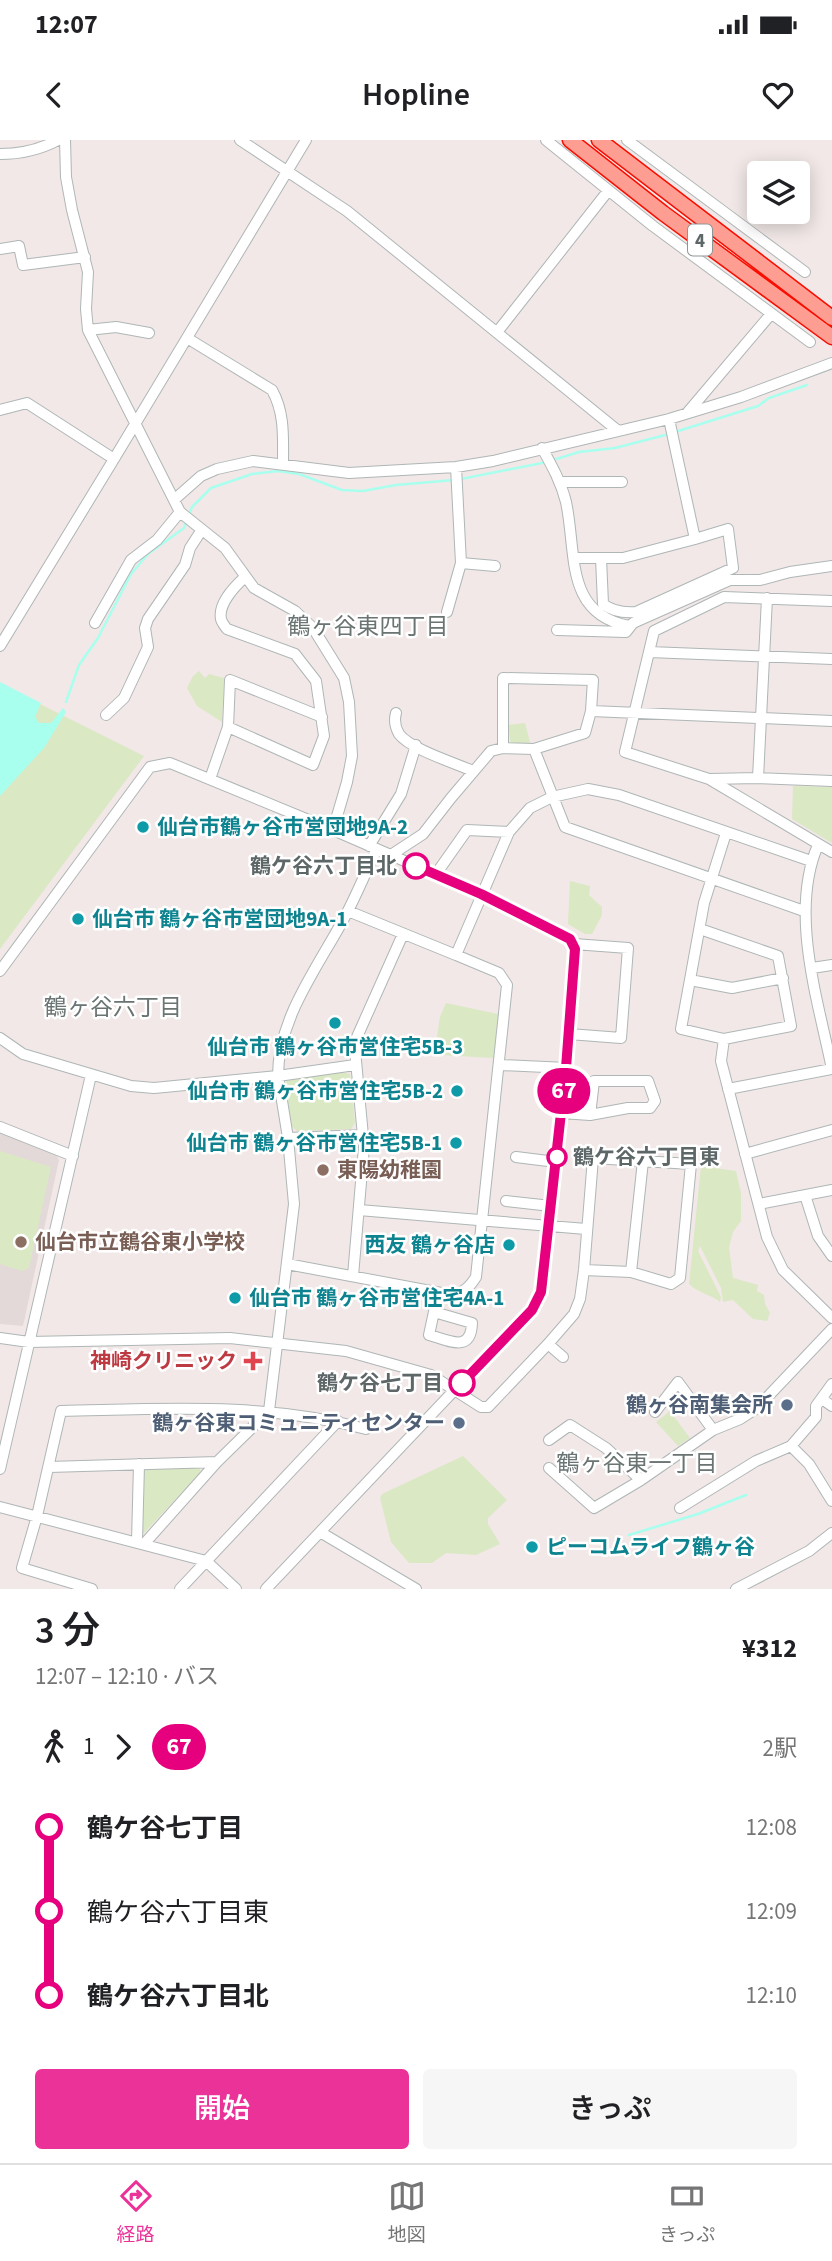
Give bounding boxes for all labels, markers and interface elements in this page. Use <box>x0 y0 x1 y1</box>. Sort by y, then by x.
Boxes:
text: 12:07 <box>35 6 98 43</box>
text: Hopline <box>362 72 470 118</box>
icon: back <box>35 76 73 114</box>
icon: heart <box>759 76 797 114</box>
map controls <box>747 161 810 224</box>
button: layers <box>747 161 810 224</box>
road number: 4 <box>688 225 712 256</box>
district label: 鶴ヶ谷東四丁目 <box>288 610 449 643</box>
place label: 仙台市鶴ヶ谷市営団地9A-2 <box>157 812 408 842</box>
marker: 仙台市鶴ヶ谷市営団地9A-2 <box>135 819 151 835</box>
place label: 鶴ケ谷六丁目北 <box>250 851 397 881</box>
marker: 鶴ケ谷六丁目北 <box>403 853 429 879</box>
place label: 仙台市 鶴ヶ谷市営団地9A-1 <box>92 904 347 934</box>
marker: 仙台市 鶴ヶ谷市営団地9A-1 <box>70 911 86 927</box>
district label: 鶴ヶ谷六丁目 <box>44 991 182 1024</box>
marker: 仙台市 鶴ヶ谷市営住宅5B-3 <box>327 1015 343 1031</box>
place label: 仙台市 鶴ヶ谷市営住宅5B-3 <box>207 1032 463 1062</box>
line badge: 67 <box>532 1068 596 1114</box>
text: 67 <box>551 1073 577 1108</box>
place label: 仙台市 鶴ヶ谷市営住宅5B-2 <box>187 1076 443 1106</box>
marker: 仙台市 鶴ヶ谷市営住宅5B-2 <box>449 1083 465 1099</box>
place label: 仙台市 鶴ヶ谷市営住宅5B-1 <box>186 1128 442 1158</box>
marker: 仙台市 鶴ヶ谷市営住宅5B-1 <box>448 1135 464 1151</box>
place label: 鶴ケ谷六丁目東 <box>573 1142 720 1172</box>
marker: 鶴ケ谷六丁目東 <box>547 1147 567 1167</box>
place label: 東陽幼稚園 <box>337 1155 442 1185</box>
marker: 東陽幼稚園 <box>315 1162 331 1178</box>
place label: 仙台市立鶴谷東小学校 <box>35 1227 245 1257</box>
place label: 西友 鶴ヶ谷店 <box>365 1230 495 1260</box>
marker: 仙台市立鶴谷東小学校 <box>13 1234 29 1250</box>
marker: 西友 鶴ヶ谷店 <box>501 1237 517 1253</box>
place label: 仙台市 鶴ヶ谷市営住宅4A-1 <box>249 1283 504 1313</box>
marker: 仙台市 鶴ヶ谷市営住宅4A-1 <box>227 1290 243 1306</box>
place label: 神崎クリニック <box>90 1346 237 1376</box>
marker: 神崎クリニック <box>243 1351 263 1371</box>
place label: 鶴ケ谷七丁目 <box>317 1368 443 1398</box>
marker: 鶴ケ谷七丁目 <box>449 1370 475 1396</box>
place label: 鶴ヶ谷南集会所 <box>626 1390 773 1420</box>
marker: 鶴ヶ谷南集会所 <box>779 1397 795 1413</box>
place label: 鶴ヶ谷東コミュニティセンター <box>152 1408 445 1438</box>
marker: 鶴ヶ谷東コミュニティセンター <box>451 1415 467 1431</box>
district label: 鶴ヶ谷東一丁目 <box>557 1447 718 1480</box>
place label: ピーコムライフ鶴ヶ谷 <box>546 1532 755 1562</box>
marker: ピーコムライフ鶴ヶ谷 <box>524 1539 540 1555</box>
text: 3 分 <box>35 1604 100 1658</box>
text: ¥312 <box>742 1630 797 1667</box>
text: 12:07 – 12:10 · バス <box>35 1660 219 1693</box>
icon: walk <box>35 1728 73 1766</box>
icon: forward <box>104 1728 142 1766</box>
text: 67 <box>166 1729 192 1764</box>
text: 1 <box>83 1730 94 1763</box>
text: 2駅 <box>763 1732 797 1765</box>
text: 鶴ケ谷七丁目 <box>87 1810 243 1847</box>
text: 12:08 <box>746 1811 797 1844</box>
text: 鶴ケ谷六丁目東 <box>87 1894 269 1931</box>
text: 12:09 <box>746 1895 797 1928</box>
text: 鶴ケ谷六丁目北 <box>87 1978 269 2015</box>
text: 12:10 <box>746 1979 797 2012</box>
button: 開始 <box>35 2069 409 2149</box>
button: きっぷ <box>423 2069 797 2149</box>
tab: 経路 <box>117 2177 155 2249</box>
tab: 地図 <box>388 2177 426 2249</box>
tab: きっぷ <box>659 2177 715 2249</box>

